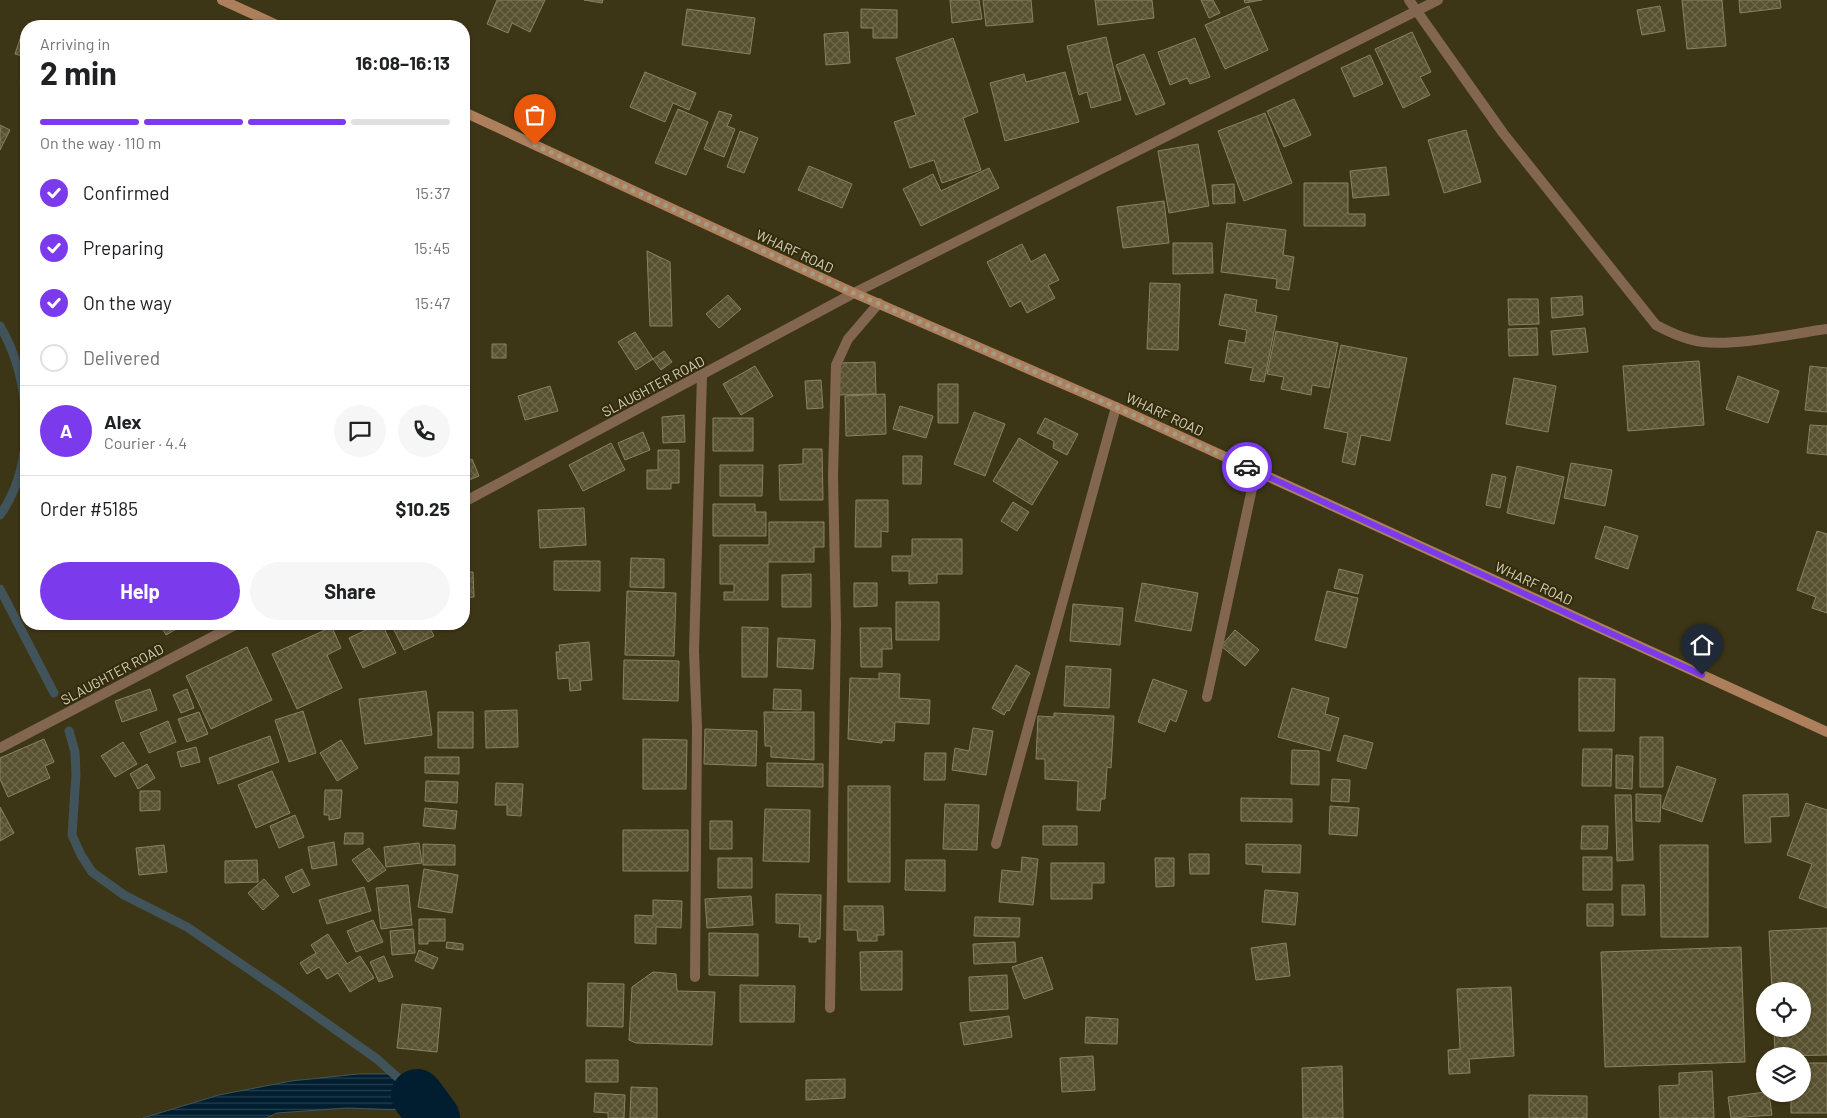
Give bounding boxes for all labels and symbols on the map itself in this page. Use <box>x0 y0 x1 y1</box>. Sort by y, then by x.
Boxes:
pin <box>514 94 556 145</box>
street label: WHARF ROAD <box>753 226 837 276</box>
street label: SLAUGHTER ROAD <box>599 352 707 420</box>
street label: WHARF ROAD <box>1123 389 1207 439</box>
courier <box>1222 442 1272 492</box>
street label: WHARF ROAD <box>1492 558 1576 608</box>
pin <box>1681 624 1723 675</box>
street label: SLAUGHTER ROAD <box>58 640 166 708</box>

